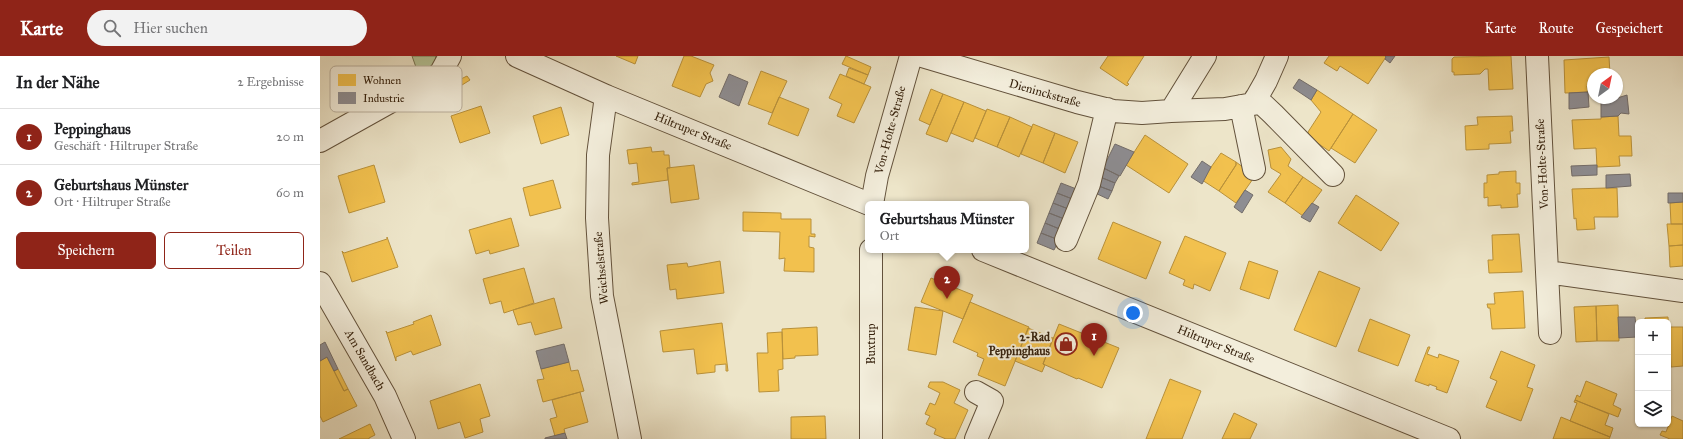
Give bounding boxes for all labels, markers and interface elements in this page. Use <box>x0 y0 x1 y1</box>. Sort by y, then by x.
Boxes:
search box <box>87 10 367 46</box>
text: Karte <box>20 17 63 40</box>
icon: search <box>101 17 123 39</box>
text: Hier suchen <box>133 19 208 37</box>
text: Karte <box>1484 20 1516 37</box>
text: Route <box>1538 20 1574 37</box>
text: Gespeichert <box>1596 20 1663 37</box>
legend <box>330 66 462 112</box>
north arrow <box>1587 68 1623 104</box>
text: In der Nähe <box>16 72 100 93</box>
text: 2 Ergebnisse <box>237 74 304 90</box>
text: Wohnen <box>363 74 401 87</box>
street label: Dieninckstraße <box>1007 76 1083 110</box>
street label: Von-Holte-Straße <box>871 84 908 177</box>
text: Industrie <box>363 92 405 105</box>
street label: Hiltruper Straße <box>652 109 734 153</box>
street label: Von-Holte-Straße <box>1533 118 1551 211</box>
text: Peppinghaus <box>54 120 131 138</box>
text: 1 <box>26 129 32 145</box>
text: 20 m <box>276 129 304 145</box>
text: Geschäft · Hiltruper Straße <box>54 138 198 154</box>
text: Geburtshaus Münster <box>54 176 188 194</box>
text: 2 <box>26 185 32 201</box>
text: 60 m <box>276 185 304 201</box>
text: Ort · Hiltruper Straße <box>54 194 171 210</box>
popup <box>865 201 1029 253</box>
text: Geburtshaus Münster <box>880 210 1014 228</box>
text: Ort <box>880 228 899 244</box>
street label: Weichselstraße <box>591 231 611 305</box>
button: Speichern <box>16 232 156 269</box>
button: Teilen <box>164 232 304 269</box>
pin: 2 <box>934 266 960 299</box>
your location <box>1123 303 1143 323</box>
map controls <box>1635 319 1671 427</box>
button: + <box>1635 319 1671 355</box>
street label: Hiltruper Straße <box>1175 322 1257 366</box>
pin: 1 <box>1081 323 1107 356</box>
street label: Buxtrup <box>864 324 878 364</box>
street label: Am Sandbach <box>341 326 388 393</box>
place label: 2-Rad Peppinghaus <box>989 330 1051 359</box>
shop icon: 2-Rad Peppinghaus <box>1053 331 1079 357</box>
button: − <box>1635 355 1671 391</box>
button: layers <box>1635 391 1671 427</box>

